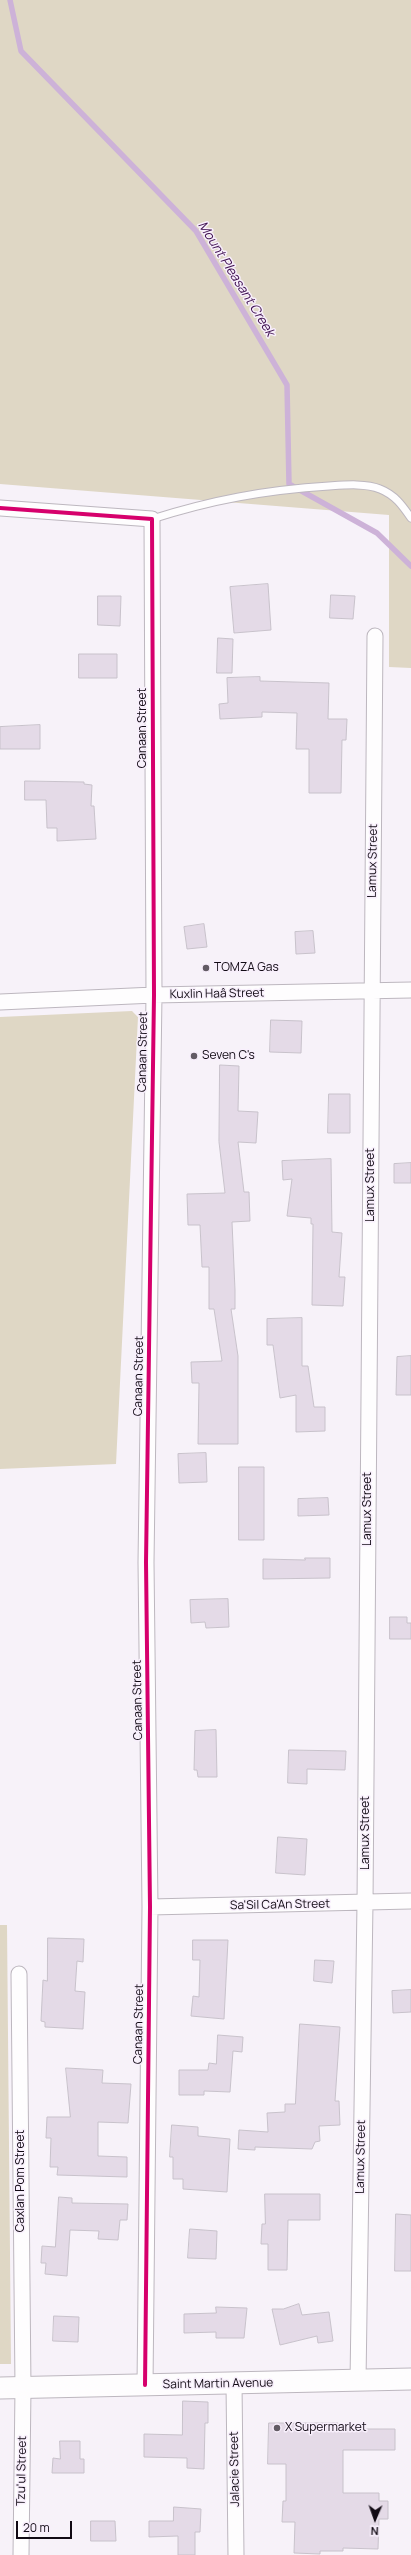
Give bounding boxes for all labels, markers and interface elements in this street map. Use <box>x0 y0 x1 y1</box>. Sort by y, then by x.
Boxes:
water label: Mount Pleasant Creek <box>194 219 278 339</box>
street label: Canaan Street <box>136 688 150 768</box>
street label: Lamux Street <box>365 824 381 898</box>
place label: TOMZA Gas <box>214 961 279 975</box>
marker: TOMZA Gas <box>201 963 211 973</box>
street label: Kuxlin Haâ Street <box>170 986 264 1002</box>
street label: Canaan Street <box>135 1012 151 1092</box>
place label: Seven C's <box>202 1049 255 1063</box>
marker: Seven C's <box>189 1051 199 1061</box>
street label: Lamux Street <box>364 1148 378 1222</box>
street label: Canaan Street <box>131 1336 147 1416</box>
street label: Lamux Street <box>361 1472 375 1546</box>
street label: Canaan Street <box>130 1660 146 1740</box>
street label: Lamux Street <box>359 1796 373 1870</box>
street label: Sa'Sil Ca'An Street <box>230 1897 330 1913</box>
street label: Canaan Street <box>131 1984 147 2064</box>
street label: Lamux Street <box>353 2120 369 2194</box>
street label: Caxlan Pom Street <box>14 2130 28 2232</box>
street label: Saint Martin Avenue <box>163 2376 273 2392</box>
place label: X Supermarket <box>285 2421 366 2435</box>
marker: X Supermarket <box>272 2423 282 2433</box>
street label: Jalacie Street <box>227 2431 243 2507</box>
street label: Tzu'ul Street <box>14 2436 30 2506</box>
north arrow <box>355 2499 395 2539</box>
scale bar <box>18 2513 74 2539</box>
text: 20 m <box>23 2519 50 2536</box>
text: N <box>370 2524 379 2539</box>

